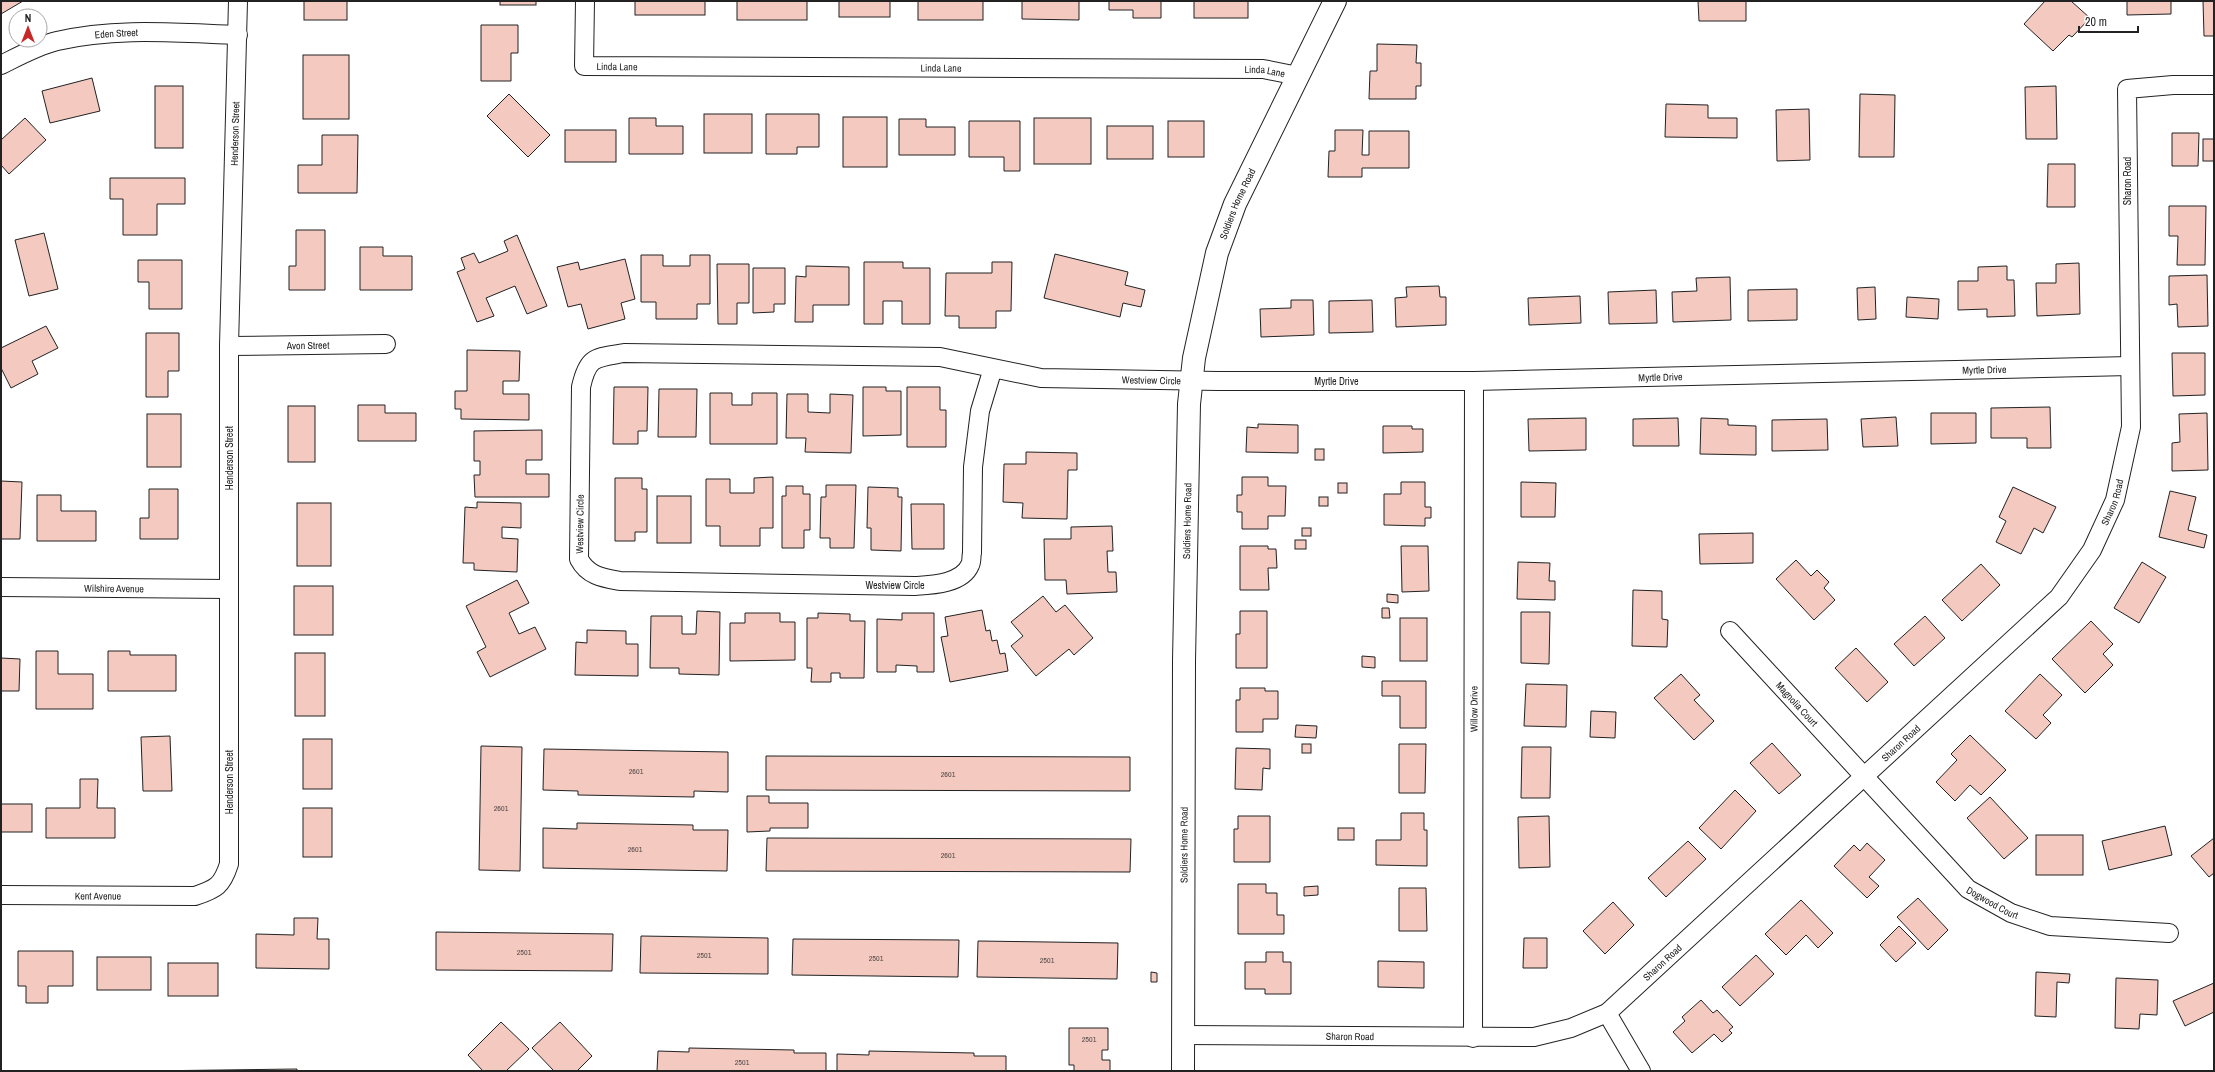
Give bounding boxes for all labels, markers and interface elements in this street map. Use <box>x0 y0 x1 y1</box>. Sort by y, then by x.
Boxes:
north arrow <box>8 8 48 48</box>
scale bar <box>2079 8 2138 34</box>
text: N <box>25 11 31 25</box>
text: 20 m <box>2085 14 2107 30</box>
street label: Eden Street <box>94 26 139 42</box>
street label: Linda Lane <box>596 60 638 73</box>
street label: Linda Lane <box>920 61 962 75</box>
street label: Linda Lane <box>1244 63 1287 80</box>
street label: Henderson Street <box>228 101 242 166</box>
street label: Sharon Road <box>2121 157 2134 205</box>
street label: Soldiers Home Road <box>1217 166 1259 241</box>
street label: Avon Street <box>286 339 330 352</box>
street label: Myrtle Drive <box>1962 363 2007 377</box>
street label: Myrtle Drive <box>1638 370 1683 384</box>
street label: Westview Circle <box>1122 373 1182 387</box>
street label: Myrtle Drive <box>1314 375 1359 388</box>
street label: Henderson Street <box>223 425 236 490</box>
street label: Sharon Road <box>2098 478 2126 527</box>
street label: Soldiers Home Road <box>1180 483 1194 559</box>
street label: Westview Circle <box>573 494 587 554</box>
street label: Westview Circle <box>865 579 925 592</box>
street label: Wilshire Avenue <box>84 582 144 595</box>
street label: Magnolia Court <box>1773 679 1821 730</box>
street label: Willow Drive <box>1467 686 1481 732</box>
street label: Sharon Road <box>1879 722 1923 764</box>
street label: Henderson Street <box>223 749 236 814</box>
house number: 2601 <box>629 766 644 776</box>
house number: 2601 <box>941 769 956 779</box>
house number: 2601 <box>494 803 509 813</box>
street label: Soldiers Home Road <box>1177 807 1191 883</box>
house number: 2601 <box>628 844 643 854</box>
house number: 2601 <box>941 850 956 860</box>
street label: Dogwood Court <box>1964 884 2020 922</box>
street label: Kent Avenue <box>75 889 122 903</box>
street label: Sharon Road <box>1640 941 1685 984</box>
house number: 2501 <box>517 947 532 957</box>
house number: 2501 <box>697 950 712 960</box>
house number: 2501 <box>869 953 884 963</box>
house number: 2501 <box>1040 955 1055 965</box>
street label: Sharon Road <box>1326 1030 1374 1043</box>
house number: 2501 <box>1082 1034 1097 1044</box>
house number: 2501 <box>735 1057 750 1067</box>

